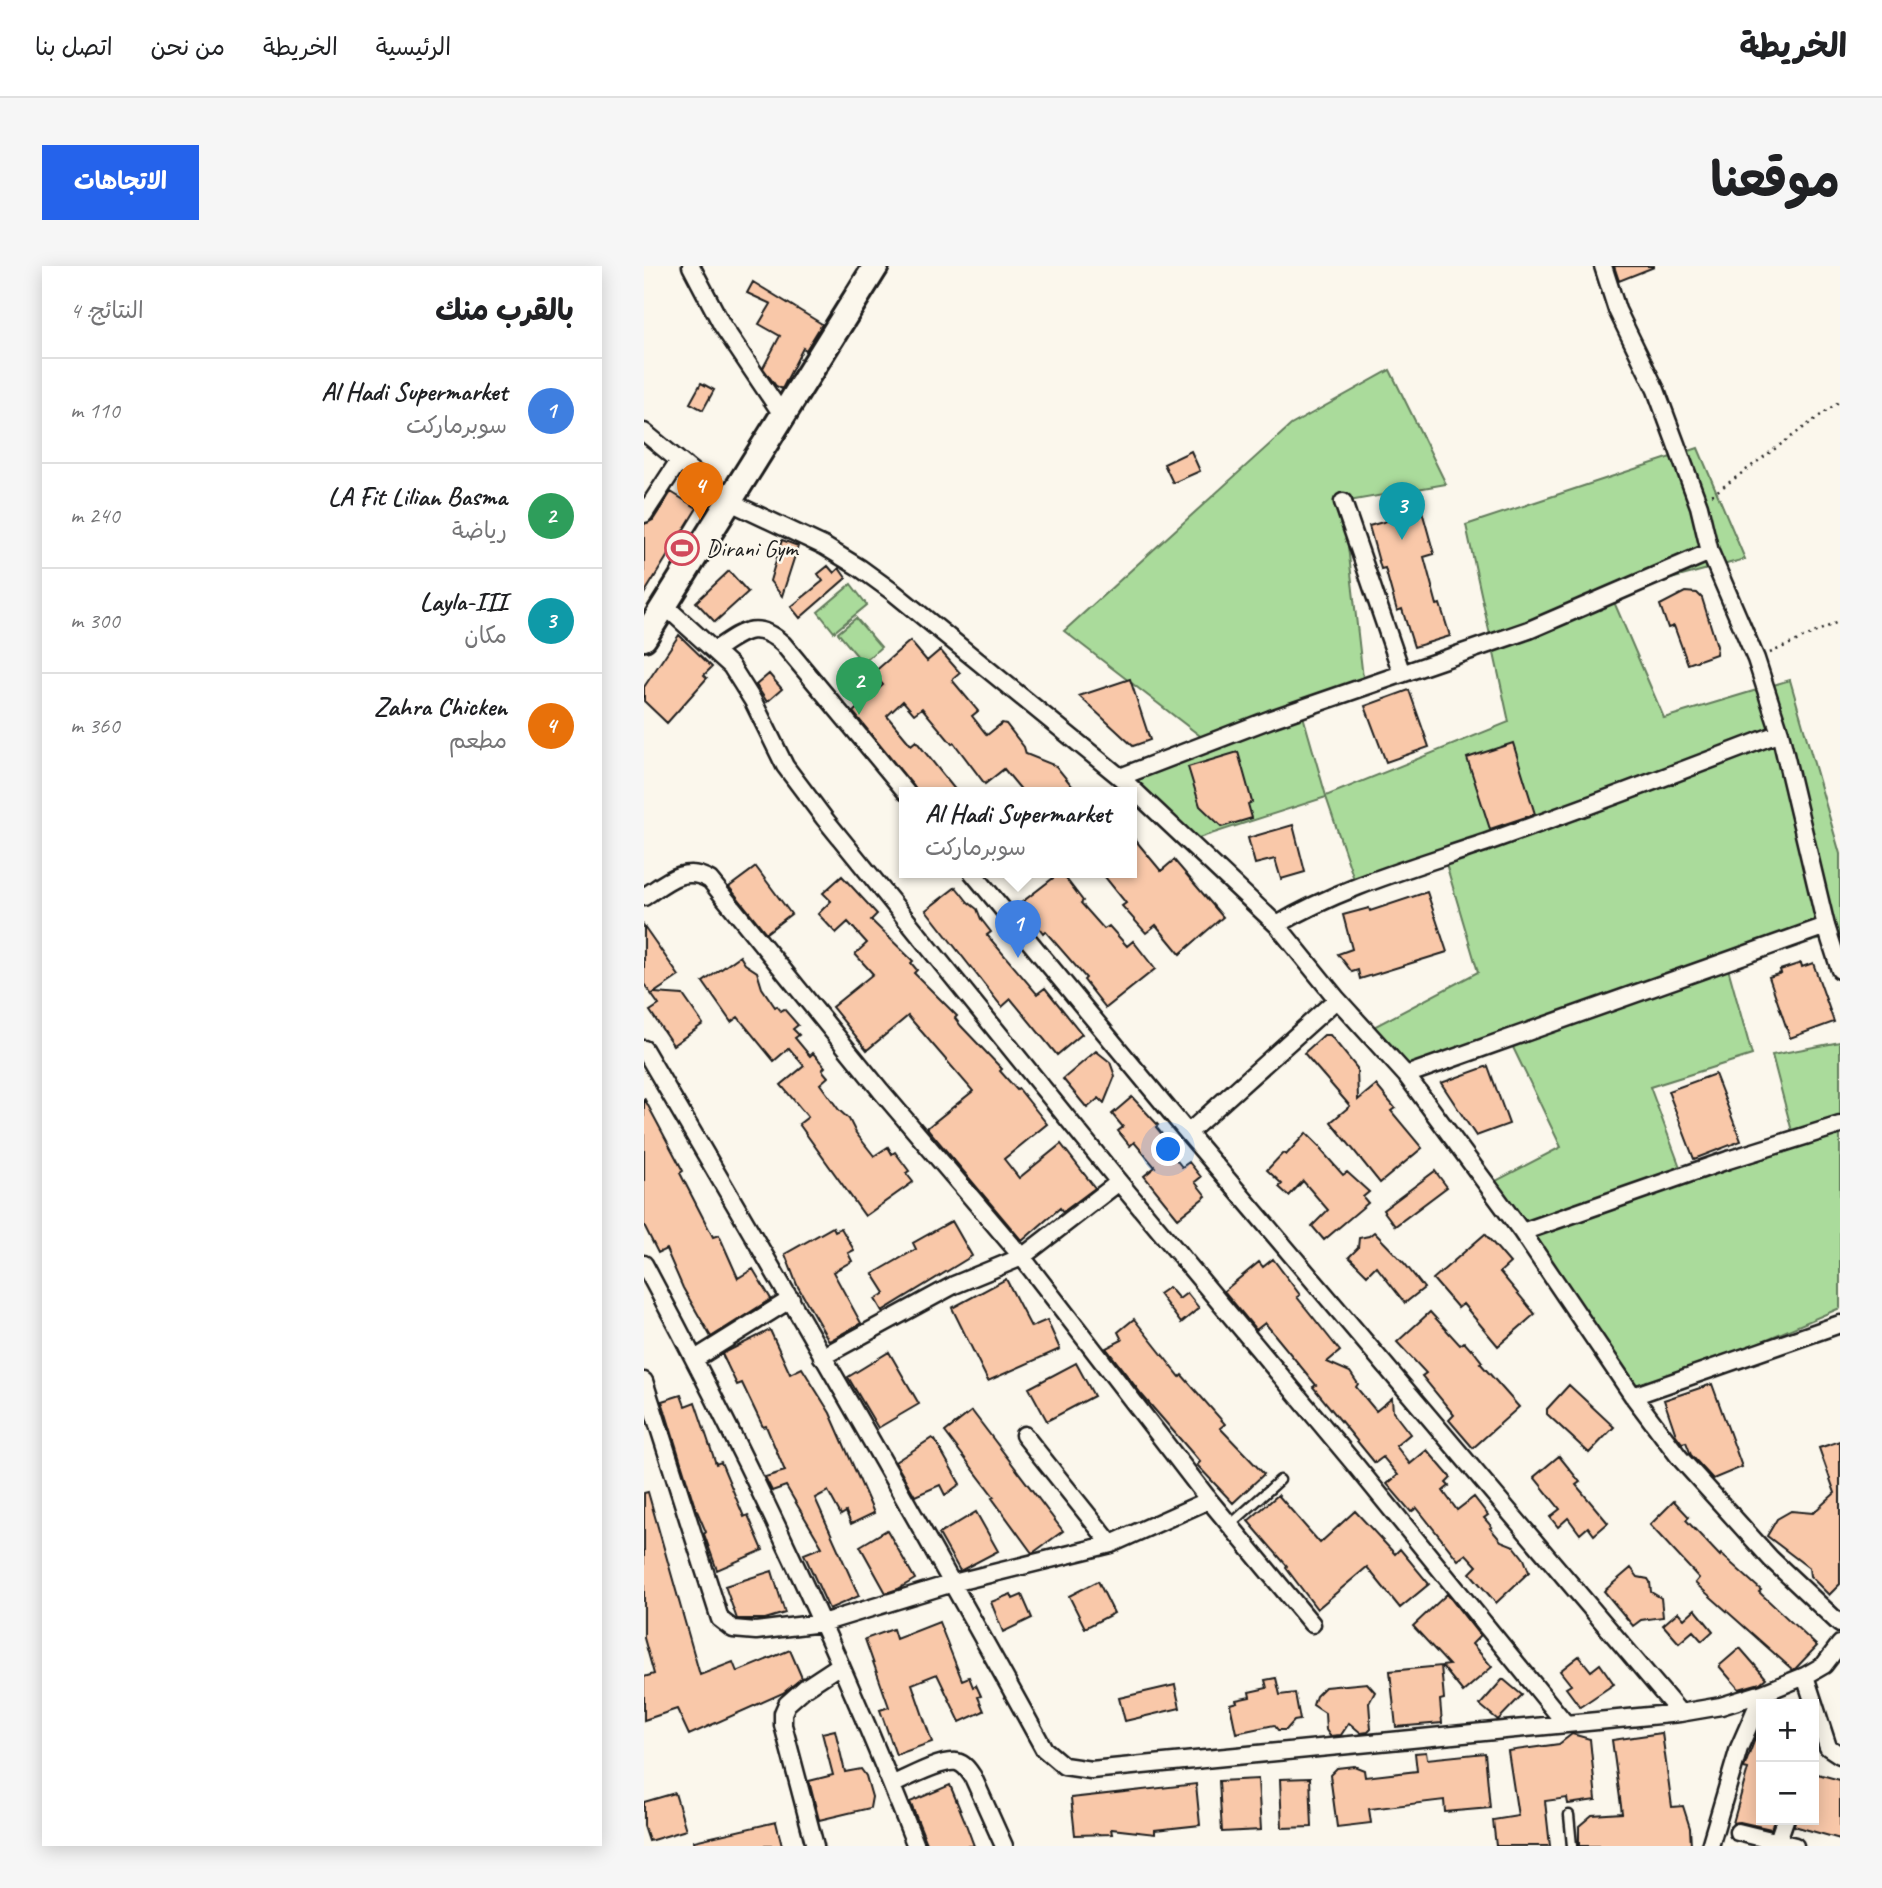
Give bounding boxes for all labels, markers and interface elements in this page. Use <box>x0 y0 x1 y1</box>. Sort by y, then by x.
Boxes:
text: الخريطة <box>1740 25 1847 67</box>
text: اتصل بنا <box>35 32 113 62</box>
text: من نحن <box>151 32 225 62</box>
text: الخريطة <box>263 32 338 62</box>
text: الرئيسية <box>376 32 451 62</box>
button: الاتجاهات <box>42 145 199 220</box>
text: موقعنا <box>1710 149 1840 211</box>
text: بالقرب منك <box>435 291 574 329</box>
text: النتائج: 4 <box>70 296 144 325</box>
text: Al Hadi Supermarket <box>321 375 507 408</box>
text: 110 m <box>70 396 120 425</box>
text: 1 <box>546 396 556 425</box>
text: سوبرماركت <box>406 411 507 440</box>
pin: 4 <box>677 462 723 520</box>
text: LA Fit Lilian Basma <box>328 480 507 513</box>
pin: 3 <box>1379 482 1425 540</box>
text: 240 m <box>70 501 120 530</box>
text: 2 <box>546 501 556 530</box>
text: رياضة <box>452 516 507 545</box>
sports icon: Dirani Gym <box>663 529 701 567</box>
place label: Dirani Gym <box>706 533 800 563</box>
text: Layla-III <box>420 585 507 618</box>
text: 300 m <box>70 606 120 635</box>
text: 3 <box>546 606 556 635</box>
text: مكان <box>464 621 507 650</box>
pin: 2 <box>836 657 882 715</box>
text: Zahra Chicken <box>374 690 507 723</box>
text: 360 m <box>70 711 120 740</box>
text: 4 <box>546 711 556 740</box>
text: مطعم <box>449 726 507 755</box>
popup <box>899 787 1137 878</box>
text: Al Hadi Supermarket <box>925 797 1111 830</box>
text: سوبرماركت <box>925 833 1026 862</box>
pin: 1 <box>995 900 1041 958</box>
your location <box>1151 1132 1185 1166</box>
map controls <box>1756 1699 1819 1825</box>
button: + <box>1756 1699 1819 1762</box>
button: − <box>1756 1762 1819 1825</box>

